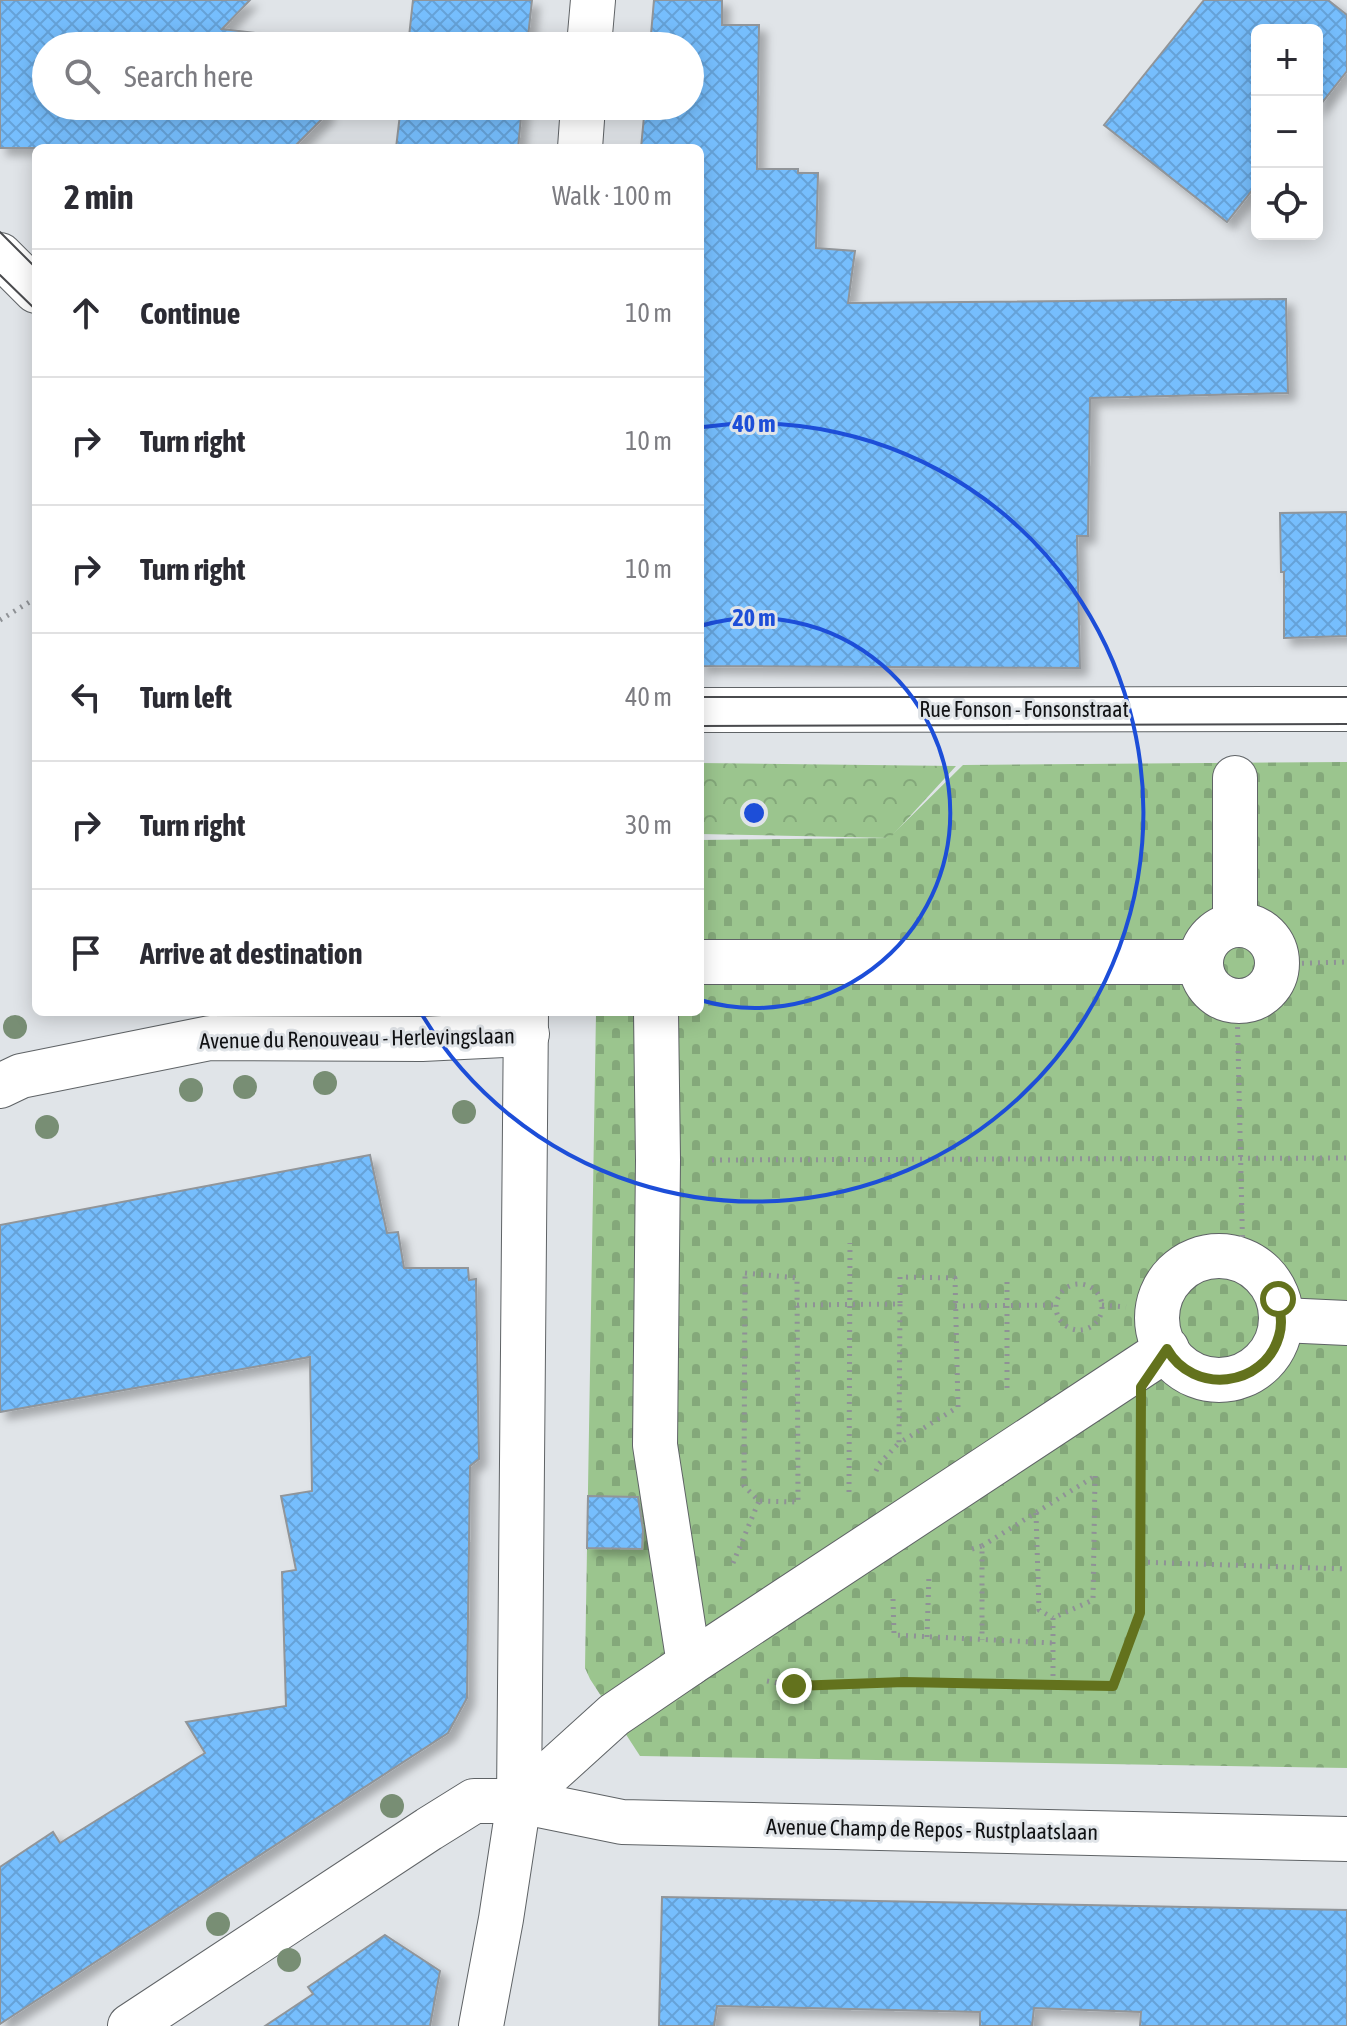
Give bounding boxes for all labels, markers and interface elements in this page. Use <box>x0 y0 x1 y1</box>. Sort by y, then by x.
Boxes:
map controls <box>1251 24 1323 240</box>
button: + <box>1251 24 1323 96</box>
search box <box>32 32 704 120</box>
icon: search <box>60 54 104 98</box>
text: Search here <box>124 59 253 93</box>
button: − <box>1251 96 1323 168</box>
button: locate <box>1251 168 1323 240</box>
text: 2 min <box>64 177 133 216</box>
text: Walk · 100 m <box>552 181 672 211</box>
icon: ahead <box>64 291 108 335</box>
text: Continue <box>140 296 240 330</box>
text: 10 m <box>625 298 672 328</box>
text: 40 m <box>731 410 776 437</box>
icon: right <box>64 419 108 463</box>
text: Turn right <box>140 424 246 458</box>
text: 10 m <box>625 426 672 456</box>
icon: right <box>64 547 108 591</box>
text: Turn right <box>140 552 246 586</box>
text: 10 m <box>625 554 672 584</box>
text: 20 m <box>732 604 776 631</box>
icon: left <box>64 675 108 719</box>
text: Turn left <box>140 680 232 714</box>
text: 40 m <box>625 682 672 712</box>
street label: Rue Fonson - Fonsonstraat <box>919 696 1129 722</box>
centre of rings <box>740 799 768 827</box>
icon: right <box>64 803 108 847</box>
text: Turn right <box>140 808 246 842</box>
text: 30 m <box>625 810 672 840</box>
icon: arrive <box>64 931 108 975</box>
text: Arrive at destination <box>140 936 362 970</box>
street label: Avenue du Renouveau - Herlevingslaan <box>199 1022 515 1054</box>
route start <box>1260 1281 1296 1317</box>
route end <box>776 1668 812 1704</box>
street label: Avenue Champ de Repos - Rustplaatslaan <box>766 1813 1098 1845</box>

